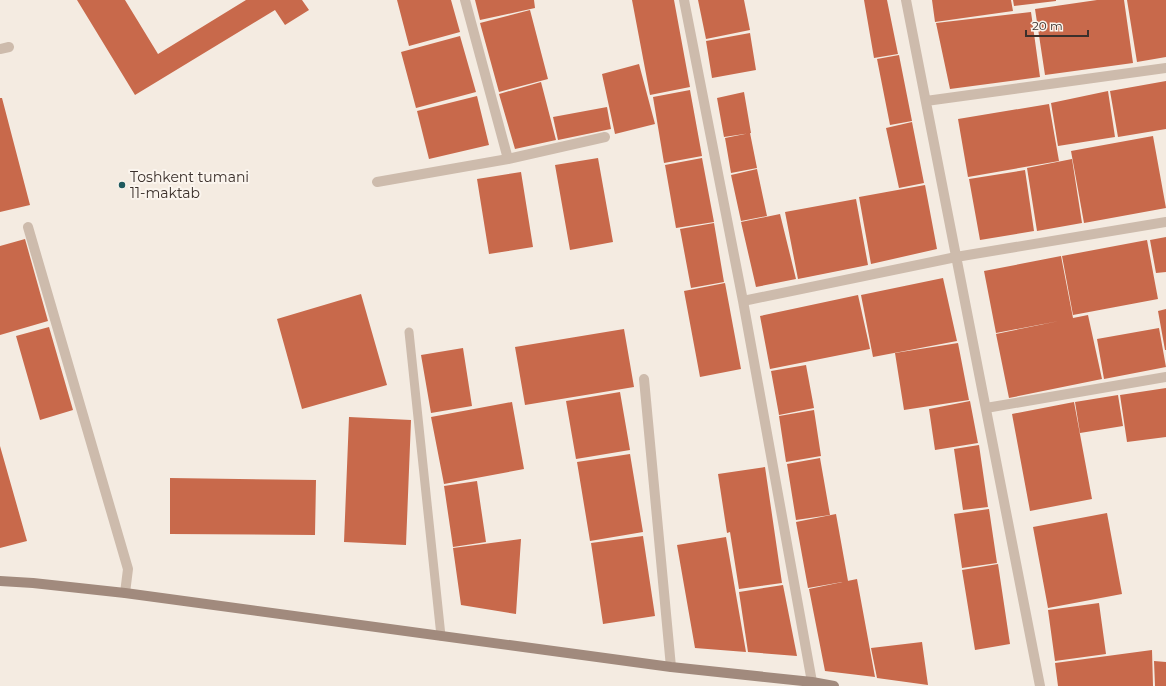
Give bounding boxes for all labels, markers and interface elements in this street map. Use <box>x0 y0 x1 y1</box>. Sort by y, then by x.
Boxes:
scale bar <box>1026 12 1088 38</box>
text: 20 m <box>1032 18 1063 33</box>
place label: Toshkent tumani 11-maktab <box>130 168 249 202</box>
marker: Toshkent tumani 11-maktab <box>117 180 127 190</box>

